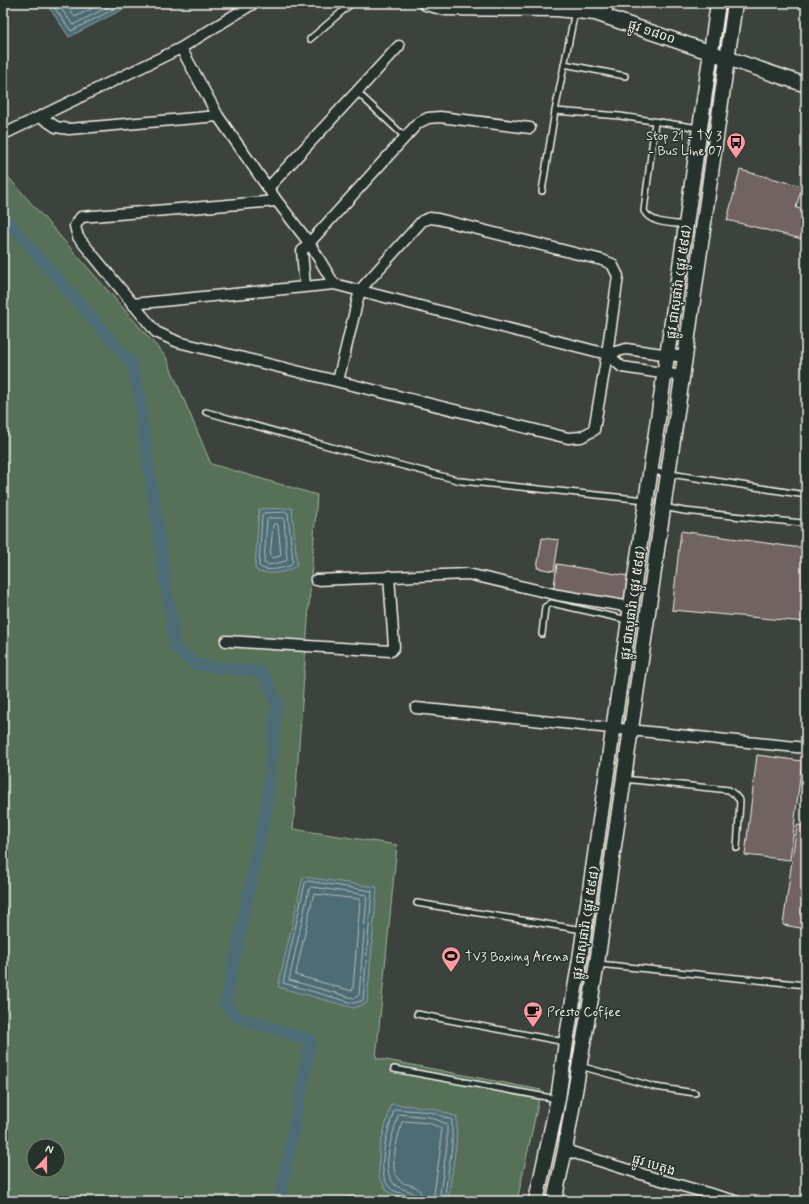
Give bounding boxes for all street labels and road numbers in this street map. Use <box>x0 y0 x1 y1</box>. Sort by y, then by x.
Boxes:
street label: ផ្លូវ ១៨០០ <box>625 16 677 50</box>
street label: ផ្លូវ ជាសុផារ៉ា (ផ្លូវ ៥៩៨) <box>663 224 698 340</box>
street label: ផ្លូវ ជាសុផារ៉ា (ផ្លូវ ៥៩៨) <box>617 545 652 661</box>
street label: ផ្លូវ ជាសុផារ៉ា (ផ្លូវ ៥៩៨) <box>569 865 606 981</box>
street label: ផ្លូវ បេតុង <box>629 1151 677 1182</box>

